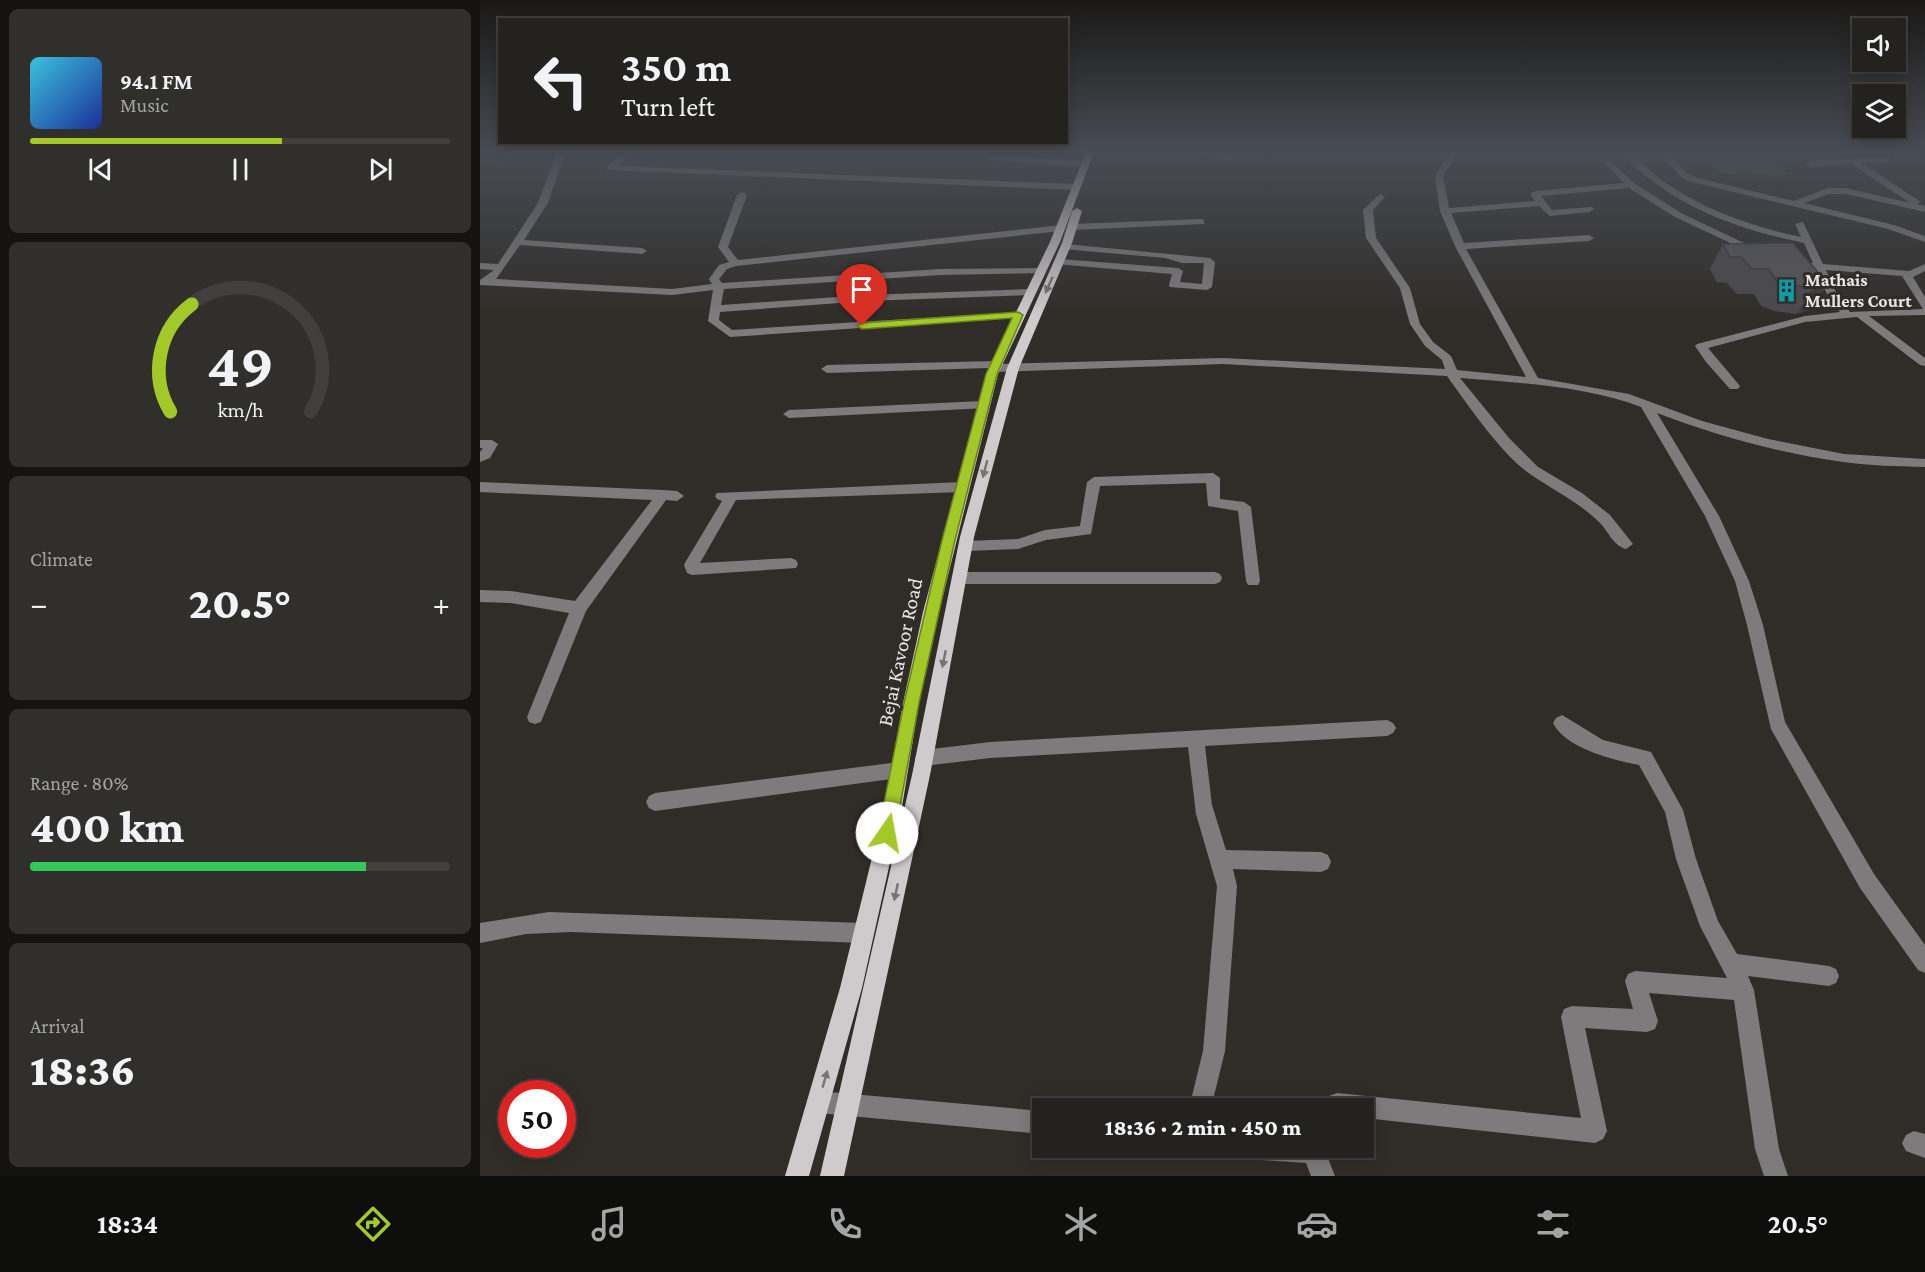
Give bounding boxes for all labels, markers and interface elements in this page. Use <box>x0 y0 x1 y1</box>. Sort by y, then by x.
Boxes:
map controls <box>1852 18 1906 138</box>
button: sound <box>1852 18 1906 72</box>
icon: left <box>522 42 600 120</box>
text: 350 m <box>621 43 731 90</box>
text: 94.1 FM <box>120 69 193 94</box>
button: layers <box>1852 84 1906 138</box>
text: Turn left <box>621 92 715 122</box>
text: Music <box>120 94 169 116</box>
icon: previous <box>84 153 117 186</box>
icon: pause <box>224 153 257 186</box>
icon: next <box>364 153 397 186</box>
pin <box>836 264 887 326</box>
place label: Mathais Mullers Court <box>1805 270 1912 311</box>
icon: arrive <box>845 273 878 306</box>
one-way arrow <box>1044 277 1054 295</box>
building icon: Mathais Mullers Court <box>1774 277 1800 303</box>
text: 49 <box>206 330 274 399</box>
text: km/h <box>217 398 264 422</box>
one-way arrow <box>980 460 990 478</box>
text: Climate <box>30 548 93 570</box>
street label: Bejai Kavoor Road <box>873 576 927 728</box>
text: 20.5° <box>188 578 292 628</box>
text: − <box>30 585 47 622</box>
text: + <box>433 585 450 622</box>
one-way arrow <box>939 650 948 669</box>
text: Range · 80% <box>30 772 128 794</box>
position arrow <box>855 801 919 865</box>
text: 400 km <box>30 802 184 852</box>
one-way arrow <box>891 882 900 901</box>
text: Arrival <box>30 1015 84 1037</box>
text: 18:36 <box>30 1045 135 1095</box>
one-way arrow <box>821 1070 830 1088</box>
speed limit sign: 50 <box>498 1080 576 1158</box>
text: 18:36 · 2 min · 450 m <box>1105 1115 1301 1140</box>
icon: directions <box>352 1203 394 1245</box>
icon: music <box>588 1203 630 1245</box>
icon: phone <box>824 1203 866 1245</box>
icon: climate <box>1060 1203 1102 1245</box>
icon: car <box>1296 1203 1338 1245</box>
icon: filters <box>1532 1203 1574 1245</box>
text: 18:34 <box>97 1209 158 1239</box>
text: 20.5° <box>1768 1209 1828 1239</box>

